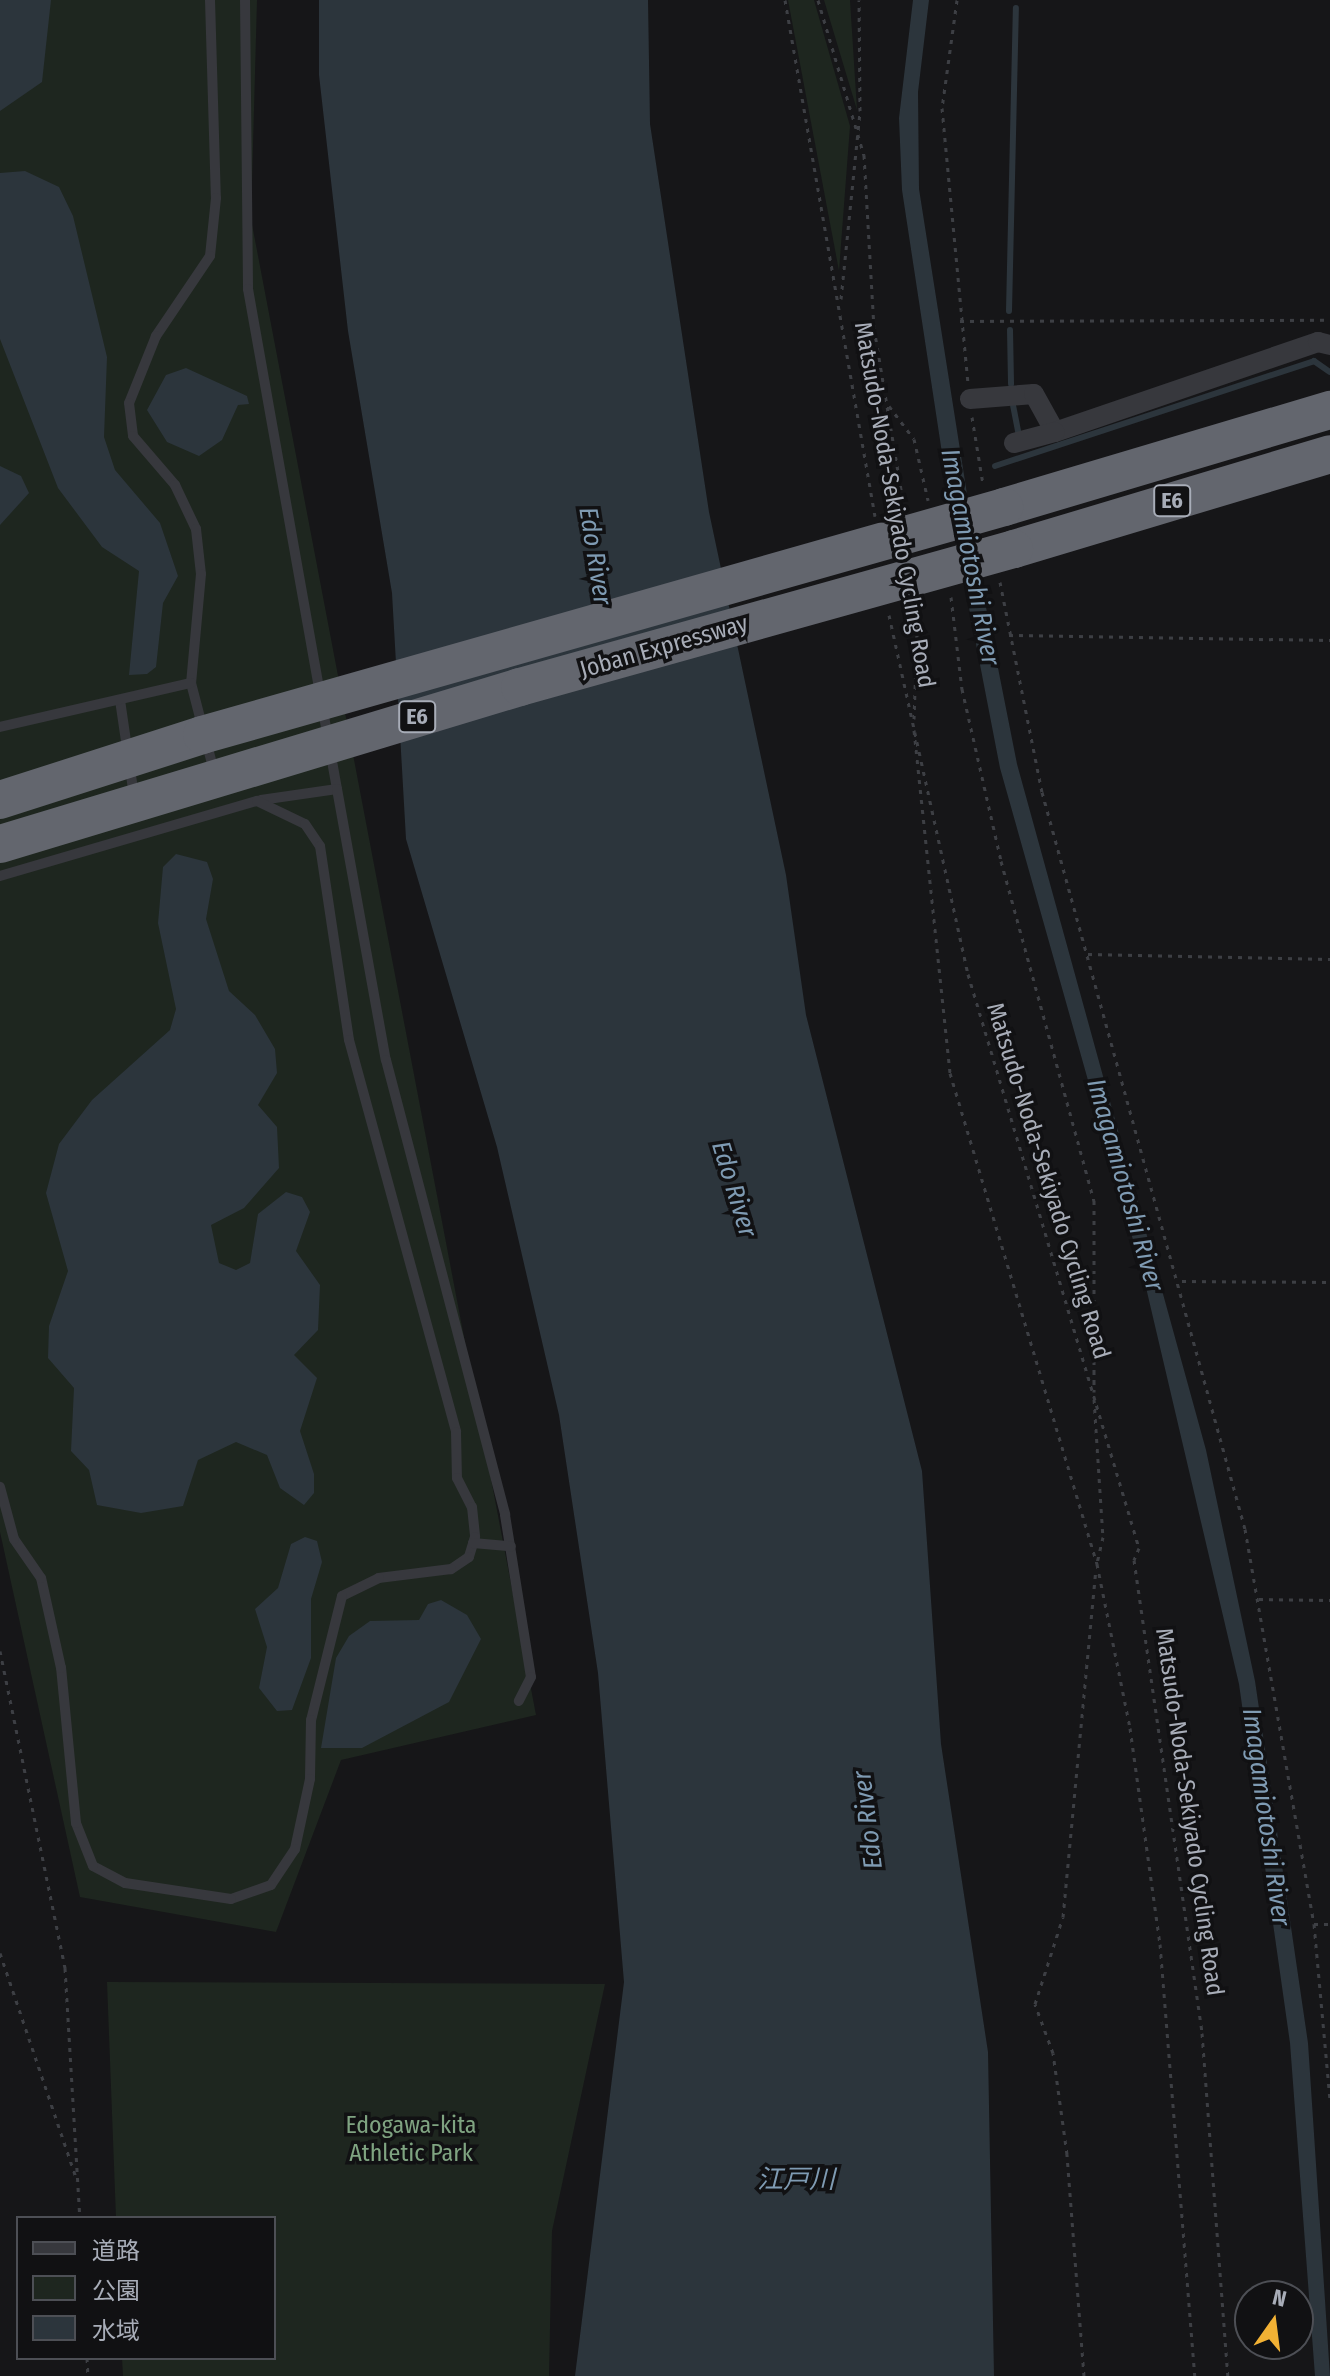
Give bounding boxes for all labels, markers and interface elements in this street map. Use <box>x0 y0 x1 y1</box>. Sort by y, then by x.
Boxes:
street label: Matsudo-Noda-Sekiyado Cycling Road <box>848 320 940 690</box>
water label: Imagamiotoshi River <box>934 446 1006 668</box>
road number: E6 <box>1152 483 1192 519</box>
water label: Edo River <box>572 505 618 607</box>
street label: Joban Expressway <box>577 609 751 685</box>
road number: E6 <box>397 699 437 735</box>
street label: Matsudo-Noda-Sekiyado Cycling Road <box>980 999 1116 1363</box>
water label: Imagamiotoshi River <box>1080 1075 1170 1295</box>
water label: Edo River <box>705 1137 763 1241</box>
street label: Matsudo-Noda-Sekiyado Cycling Road <box>1149 1626 1229 1998</box>
water label: Imagamiotoshi River <box>1235 1706 1297 1928</box>
water label: Edo River <box>847 1769 889 1871</box>
park label: Edogawa-kita Athletic Park <box>345 2112 477 2168</box>
water label: 江戸川 <box>757 2164 835 2196</box>
legend <box>16 2216 276 2360</box>
text: 道路 <box>92 2237 140 2265</box>
text: 公園 <box>92 2277 140 2305</box>
north arrow <box>1234 2280 1314 2360</box>
text: N <box>1270 2283 1289 2313</box>
text: 水域 <box>92 2317 140 2345</box>

